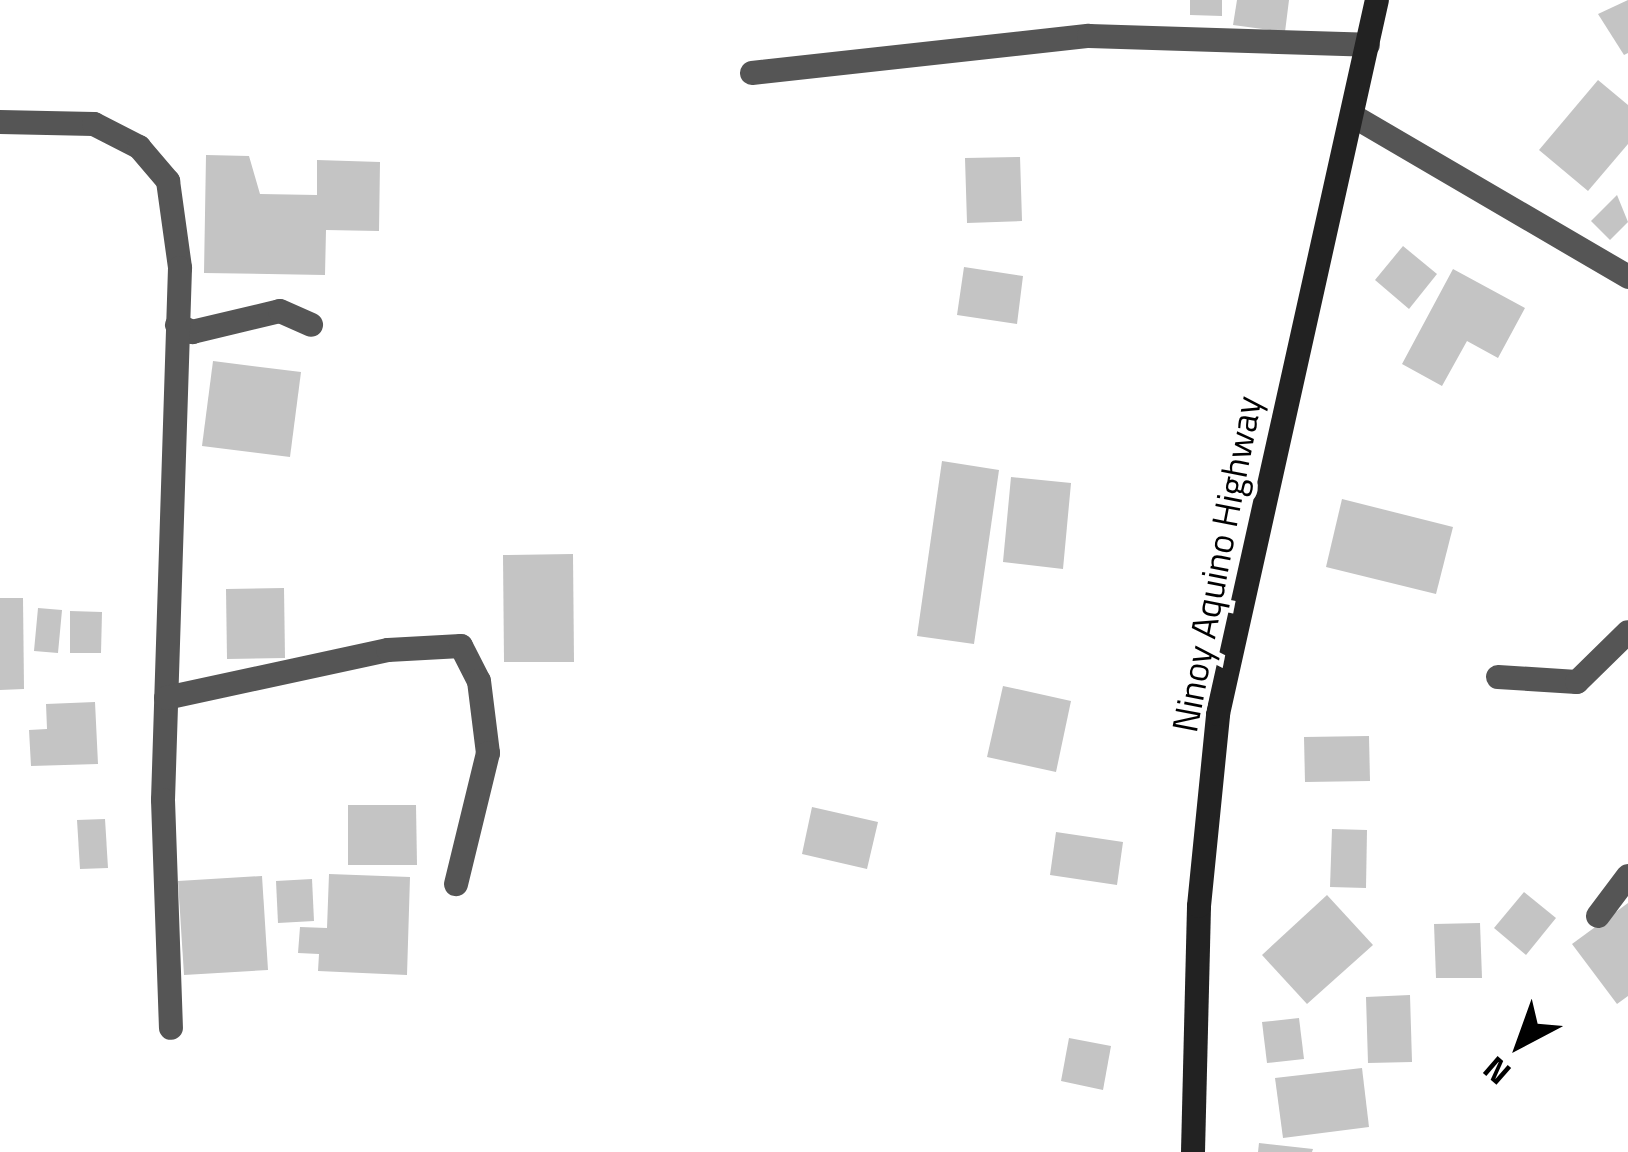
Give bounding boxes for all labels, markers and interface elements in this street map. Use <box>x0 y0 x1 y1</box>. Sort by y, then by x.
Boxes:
street label: Ninoy Aquino Highway <box>1162 392 1270 736</box>
north arrow <box>1460 984 1580 1104</box>
text: N <box>1471 1045 1521 1098</box>

